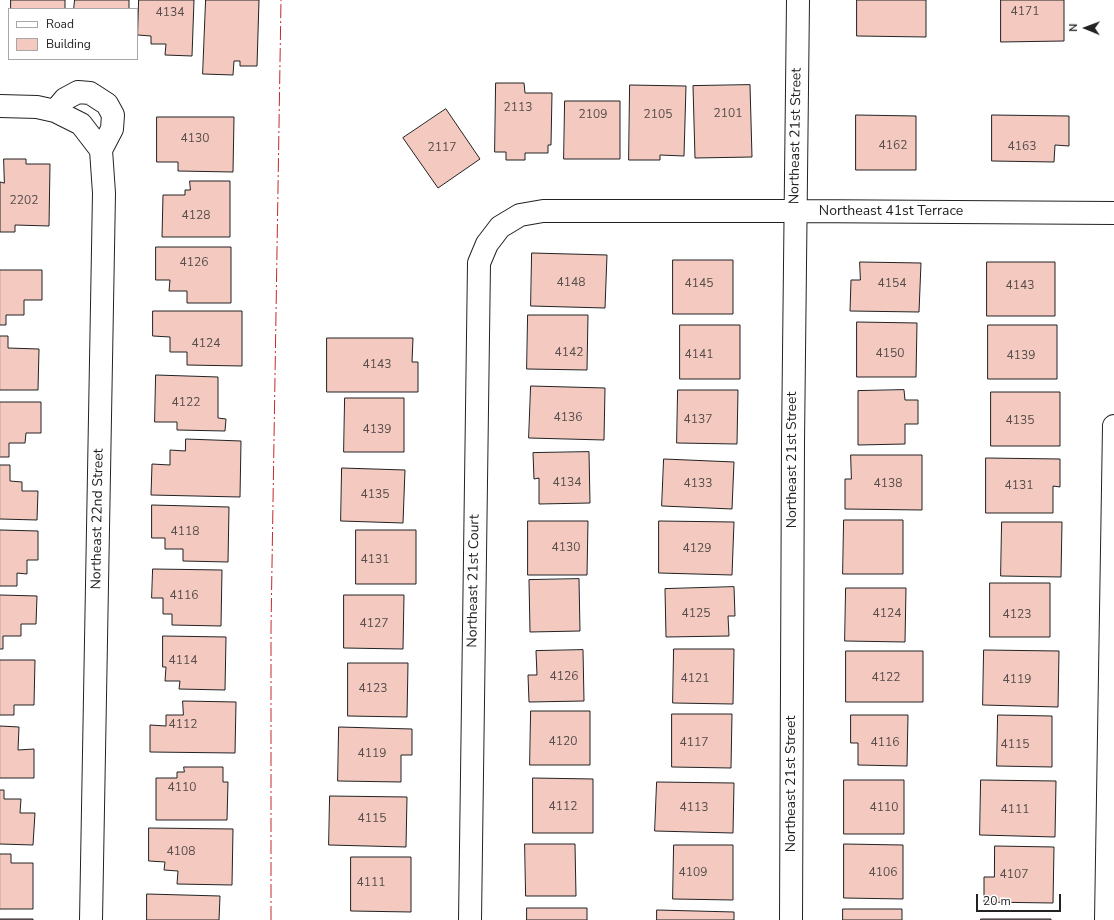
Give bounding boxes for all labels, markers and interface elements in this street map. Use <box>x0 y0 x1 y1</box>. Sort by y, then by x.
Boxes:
house number: 4171 <box>1011 5 1039 19</box>
house number: 4134 <box>156 6 184 20</box>
legend <box>8 8 138 60</box>
north arrow <box>1066 8 1106 48</box>
text: Road <box>46 16 74 32</box>
text: N <box>1066 24 1081 32</box>
text: Building <box>46 36 91 52</box>
street label: Northeast 21st Street <box>786 68 806 204</box>
house number: 2113 <box>504 101 532 115</box>
house number: 2101 <box>714 107 742 121</box>
house number: 2109 <box>579 108 607 122</box>
house number: 2105 <box>644 108 672 122</box>
house number: 4130 <box>181 132 209 146</box>
house number: 4162 <box>879 139 907 153</box>
house number: 4163 <box>1008 140 1036 154</box>
house number: 2117 <box>428 141 456 155</box>
house number: 2202 <box>10 194 38 208</box>
street label: Northeast 41st Terrace <box>819 204 963 220</box>
house number: 4128 <box>182 209 210 223</box>
house number: 4126 <box>180 256 208 270</box>
house number: 4148 <box>557 276 585 290</box>
house number: 4145 <box>685 277 713 291</box>
house number: 4154 <box>878 277 906 291</box>
house number: 4143 <box>1006 279 1034 293</box>
house number: 4124 <box>192 337 220 351</box>
house number: 4142 <box>555 346 583 360</box>
house number: 4150 <box>876 347 904 361</box>
house number: 4141 <box>685 348 713 362</box>
house number: 4139 <box>1007 349 1035 363</box>
house number: 4143 <box>363 358 391 372</box>
street label: Northeast 21st Street <box>785 392 801 528</box>
house number: 4122 <box>172 396 200 410</box>
house number: 4136 <box>554 411 582 425</box>
house number: 4137 <box>684 413 712 427</box>
house number: 4135 <box>1006 414 1034 428</box>
house number: 4139 <box>363 423 391 437</box>
street label: Northeast 22nd Street <box>88 448 108 590</box>
house number: 4134 <box>553 476 581 490</box>
house number: 4133 <box>684 477 712 491</box>
house number: 4138 <box>874 477 902 491</box>
house number: 4131 <box>1005 479 1033 493</box>
house number: 4135 <box>361 488 389 502</box>
street label: Northeast 21st Court <box>464 514 484 648</box>
house number: 4118 <box>171 525 199 539</box>
house number: 4130 <box>552 541 580 555</box>
house number: 4129 <box>683 542 711 556</box>
house number: 4131 <box>361 553 389 567</box>
house number: 4116 <box>170 589 198 603</box>
house number: 4125 <box>682 607 710 621</box>
house number: 4124 <box>873 607 901 621</box>
house number: 4123 <box>1003 608 1031 622</box>
house number: 4127 <box>360 617 388 631</box>
house number: 4114 <box>169 654 197 668</box>
house number: 4126 <box>550 670 578 684</box>
house number: 4122 <box>872 671 900 685</box>
house number: 4121 <box>681 672 709 686</box>
house number: 4119 <box>1003 673 1031 687</box>
house number: 4123 <box>359 682 387 696</box>
street label: Northeast 21st Street <box>784 716 800 852</box>
house number: 4112 <box>169 718 197 732</box>
house number: 4120 <box>549 735 577 749</box>
house number: 4117 <box>680 736 708 750</box>
house number: 4116 <box>871 736 899 750</box>
house number: 4115 <box>1001 738 1029 752</box>
house number: 4119 <box>358 747 386 761</box>
house number: 4110 <box>168 781 196 795</box>
house number: 4112 <box>549 800 577 814</box>
house number: 4113 <box>680 801 708 815</box>
house number: 4110 <box>870 801 898 815</box>
house number: 4111 <box>1001 803 1029 817</box>
house number: 4115 <box>358 812 386 826</box>
house number: 4108 <box>167 845 195 859</box>
house number: 4109 <box>679 866 707 880</box>
house number: 4106 <box>869 866 897 880</box>
house number: 4107 <box>1000 868 1028 882</box>
house number: 4111 <box>357 876 385 890</box>
scale bar <box>978 886 1063 912</box>
text: 20 m <box>983 893 1011 909</box>

